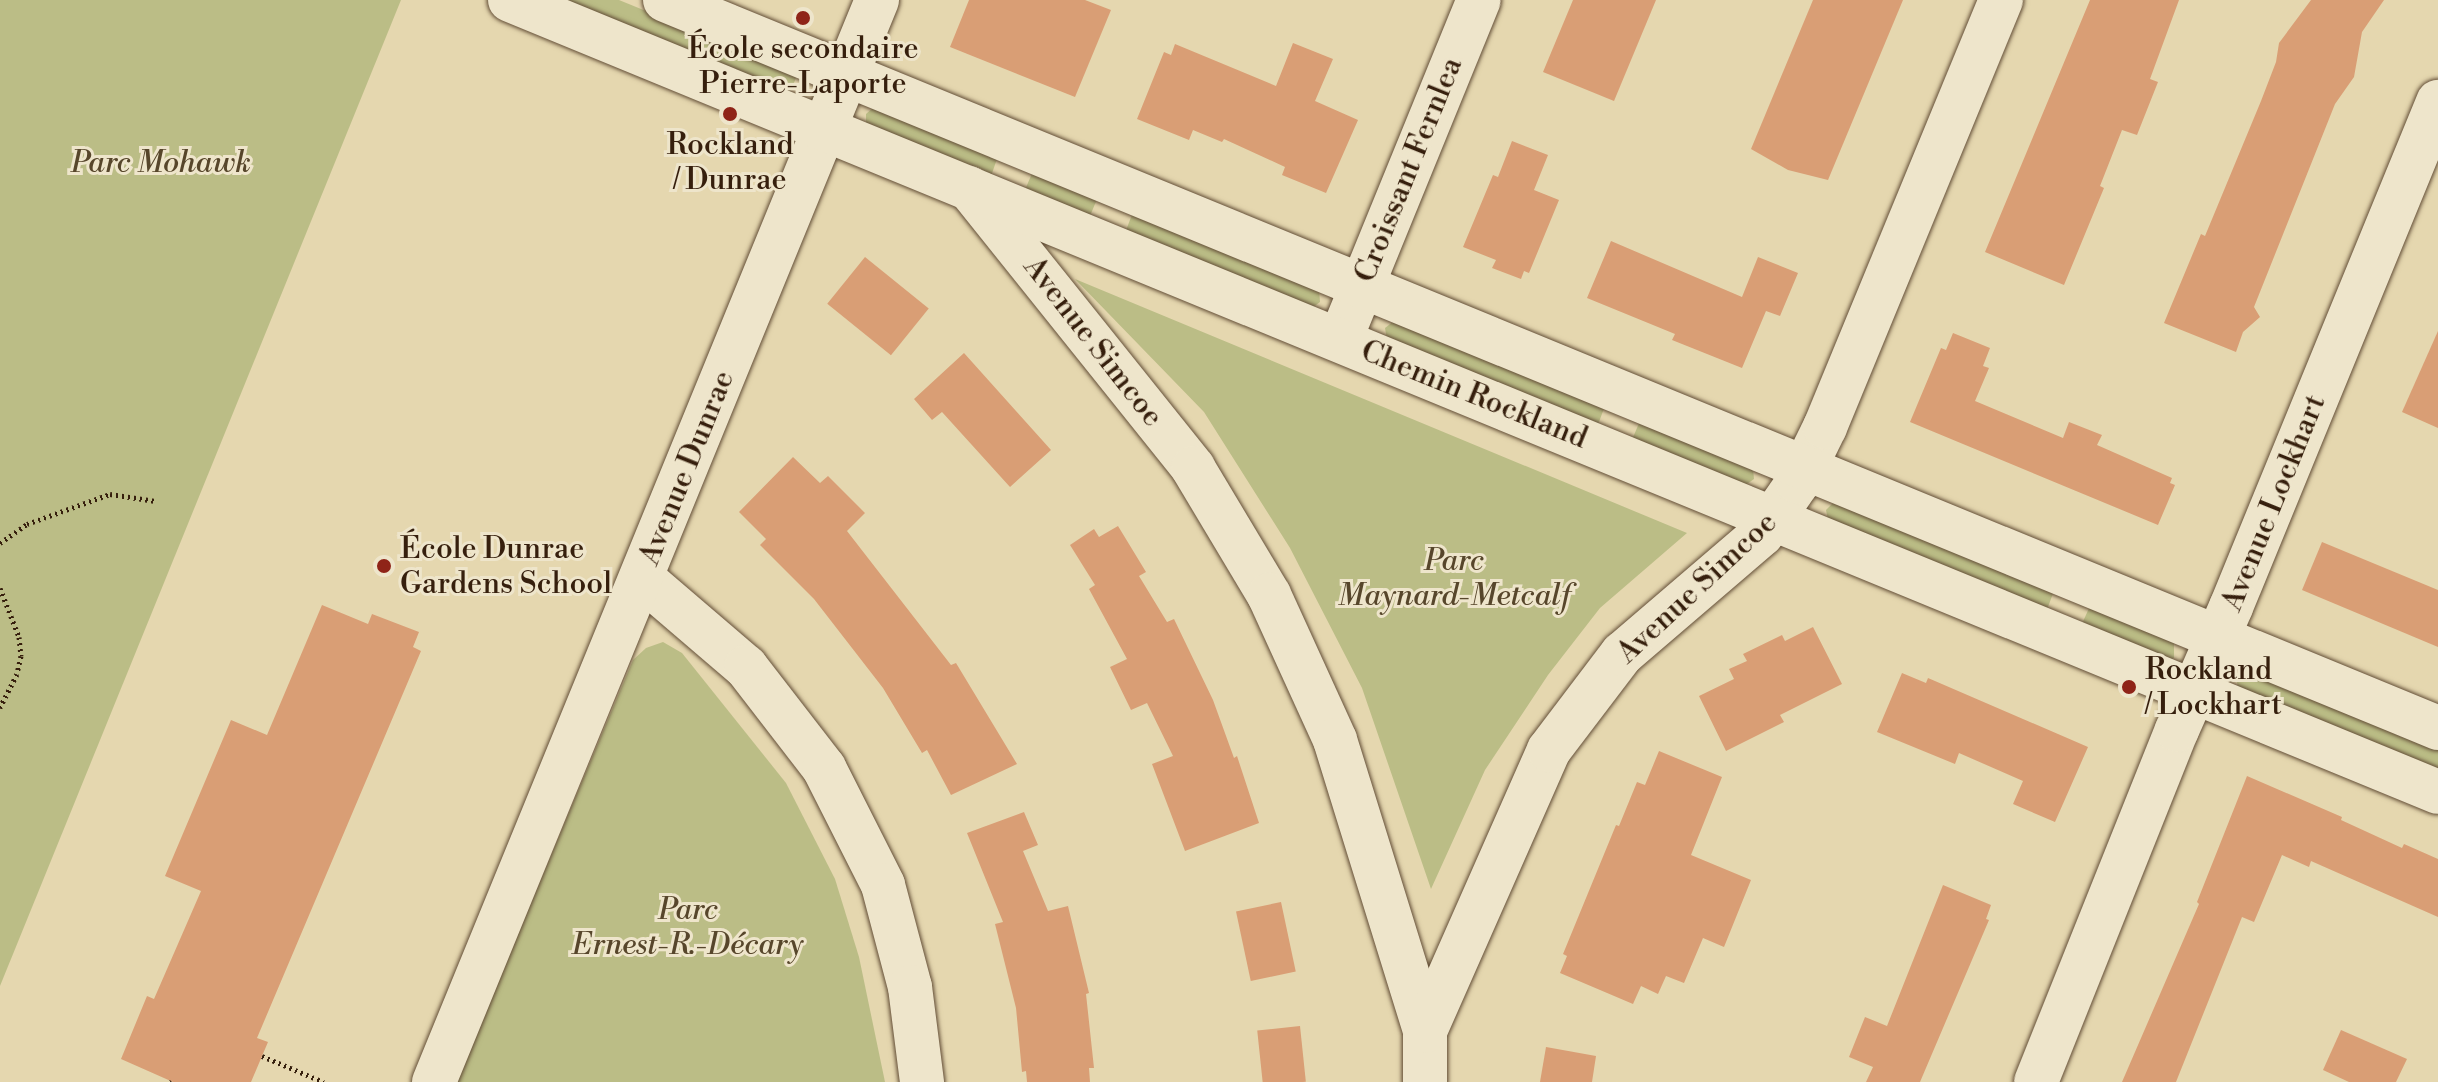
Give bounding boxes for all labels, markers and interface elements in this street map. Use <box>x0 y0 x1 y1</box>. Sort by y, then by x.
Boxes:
marker: École secondaire Pierre-Laporte <box>794 9 812 27</box>
place label: École secondaire Pierre-Laporte <box>687 31 919 102</box>
street label: Croissant Fernlea <box>1347 52 1471 288</box>
marker: Rockland / Dunrae <box>721 105 739 123</box>
place label: Rockland / Dunrae <box>666 127 794 198</box>
park label: Parc Mohawk <box>71 145 251 181</box>
street label: Avenue Simcoe <box>1016 250 1170 434</box>
street label: Chemin Rockland <box>1356 333 1592 457</box>
street label: Avenue Dunrae <box>632 366 742 570</box>
street label: Avenue Lockhart <box>2214 390 2334 616</box>
street label: Avenue Simcoe <box>1610 505 1784 671</box>
place label: École Dunrae Gardens School <box>400 531 612 602</box>
park label: Parc Maynard-Metcalf <box>1338 543 1570 614</box>
marker: École Dunrae Gardens School <box>375 557 393 575</box>
place label: Rockland / Lockhart <box>2145 652 2282 722</box>
marker: Rockland / Lockhart <box>2120 678 2138 696</box>
park label: Parc Ernest-R.-Décary <box>572 892 804 962</box>

